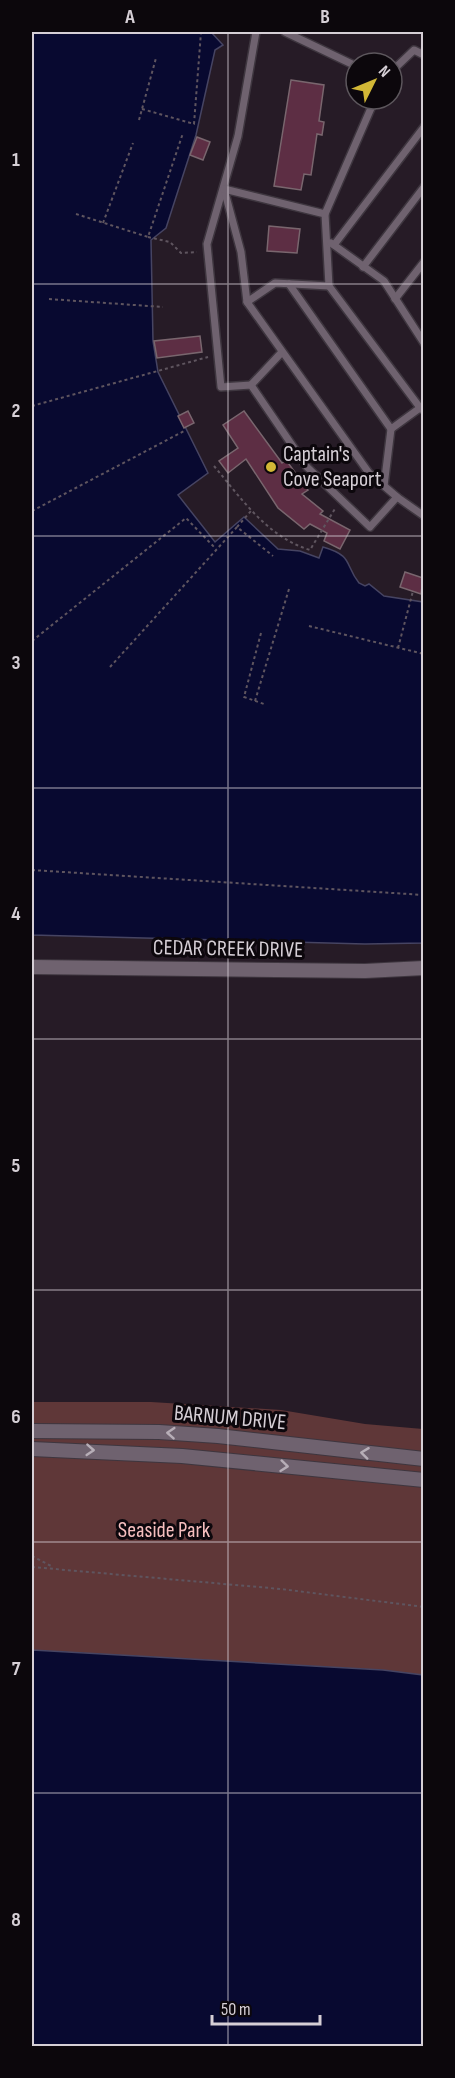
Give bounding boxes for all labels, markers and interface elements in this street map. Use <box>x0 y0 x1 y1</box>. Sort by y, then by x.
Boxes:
text: A <box>124 5 135 29</box>
text: B <box>320 5 330 29</box>
north arrow <box>344 51 404 111</box>
text: N <box>374 62 394 81</box>
text: 1 <box>12 148 20 172</box>
text: 2 <box>12 399 20 423</box>
place label: Captain's Cove Seaport <box>283 441 382 493</box>
marker: Captain's Cove Seaport <box>264 460 278 474</box>
text: 3 <box>12 651 21 675</box>
text: 4 <box>11 902 21 926</box>
street label: CEDAR CREEK DRIVE <box>153 934 303 964</box>
text: 5 <box>12 1154 21 1178</box>
street label: BARNUM DRIVE <box>173 1400 287 1436</box>
text: 6 <box>11 1405 21 1429</box>
one-way arrow <box>167 1427 176 1440</box>
one-way arrow <box>85 1444 94 1457</box>
one-way arrow <box>361 1447 370 1460</box>
one-way arrow <box>280 1459 289 1472</box>
park label: Seaside Park <box>118 1517 211 1544</box>
text: 7 <box>12 1657 21 1681</box>
text: 8 <box>11 1908 21 1932</box>
scale bar <box>212 1988 320 2026</box>
text: 50 m <box>221 1999 251 2020</box>

